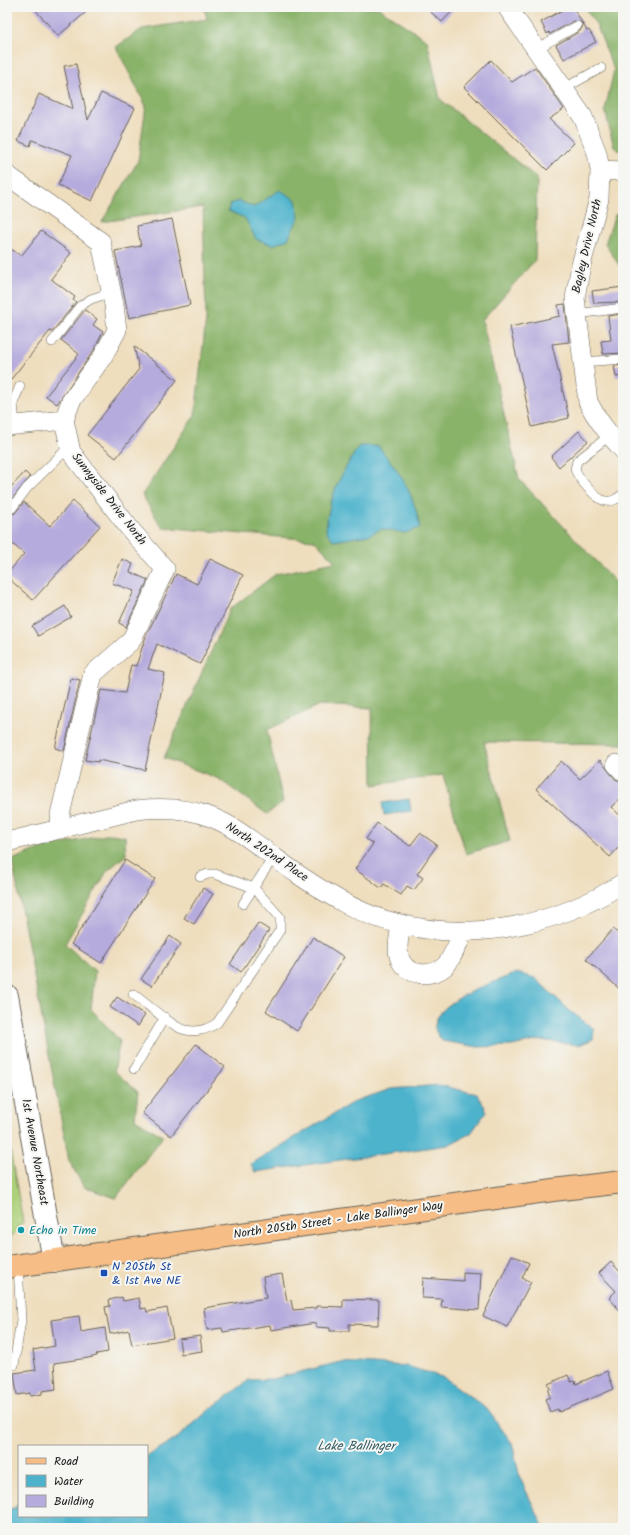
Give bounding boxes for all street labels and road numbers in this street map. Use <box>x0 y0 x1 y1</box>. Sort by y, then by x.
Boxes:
street label: Bagley Drive North <box>567 197 607 295</box>
street label: Sunnyside Drive North <box>67 449 151 549</box>
street label: North 202nd Place <box>222 817 313 887</box>
street label: 1st Avenue Northeast <box>16 1097 54 1207</box>
street label: North 205th Street - Lake Ballinger Way <box>232 1196 444 1244</box>

